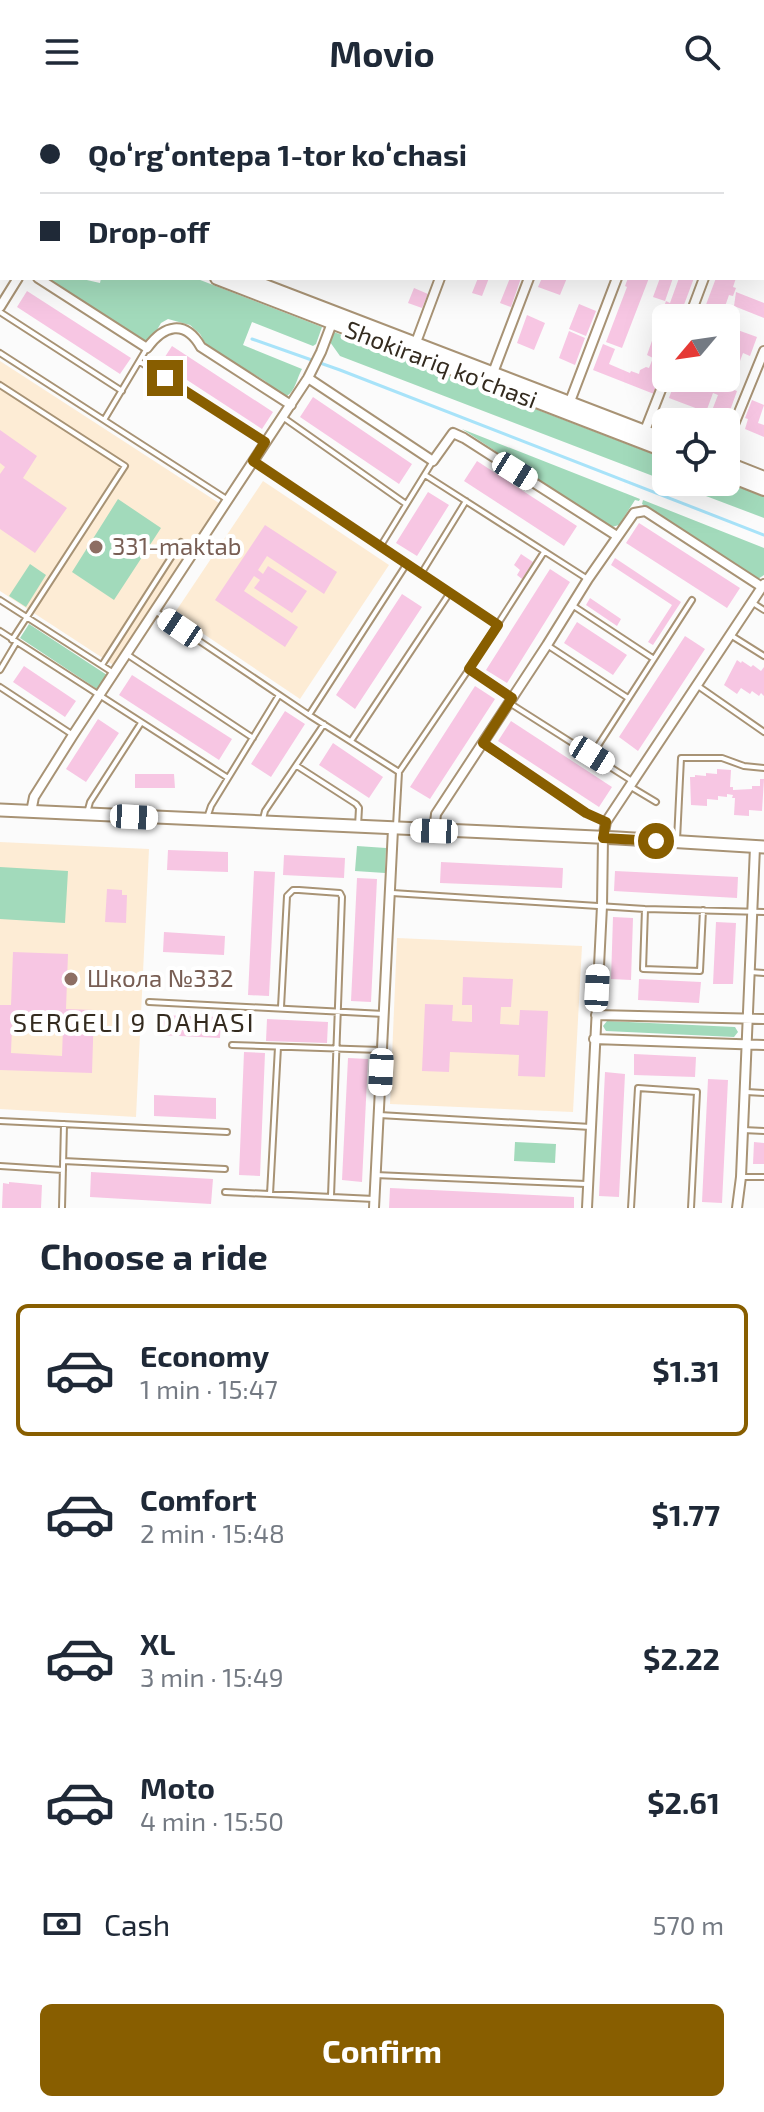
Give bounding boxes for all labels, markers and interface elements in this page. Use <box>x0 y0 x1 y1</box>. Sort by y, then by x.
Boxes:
icon: menu <box>40 30 84 74</box>
icon: search <box>680 30 724 74</box>
text: Movio <box>329 31 435 74</box>
text: Qoʻrgʻontepa 1-tor koʻchasi <box>88 136 467 172</box>
text: Drop-off <box>88 213 210 249</box>
north arrow <box>652 304 740 392</box>
map controls <box>652 304 740 496</box>
street label: Shokirariq ko'chasi <box>341 314 542 414</box>
route end <box>147 360 183 396</box>
button: locate <box>652 408 740 496</box>
car <box>488 448 542 494</box>
place label: 331-maktab <box>112 531 241 560</box>
marker: 331-maktab <box>87 538 105 556</box>
car <box>153 605 207 651</box>
car <box>565 732 619 778</box>
car <box>109 804 159 830</box>
car <box>410 818 458 844</box>
route start <box>638 823 674 859</box>
place label: Школа №332 <box>87 963 233 992</box>
car <box>584 963 610 1013</box>
marker: Школа №332 <box>62 970 80 988</box>
district label: SERGELI 9 DAHASI <box>12 1006 256 1037</box>
car <box>368 1047 394 1097</box>
text: Choose a ride <box>40 1234 268 1277</box>
icon: car <box>44 1334 116 1406</box>
text: Economy <box>140 1337 269 1373</box>
text: $1.31 <box>652 1352 720 1388</box>
text: 1 min · 15:47 <box>140 1373 278 1404</box>
icon: car <box>44 1478 116 1550</box>
text: Comfort <box>140 1481 257 1517</box>
text: $1.77 <box>652 1496 720 1532</box>
text: 2 min · 15:48 <box>140 1517 285 1548</box>
icon: car <box>44 1622 116 1694</box>
text: XL <box>140 1625 175 1661</box>
text: $2.22 <box>643 1640 720 1676</box>
text: 3 min · 15:49 <box>140 1661 284 1692</box>
icon: car <box>44 1766 116 1838</box>
text: Moto <box>140 1769 215 1805</box>
text: $2.61 <box>647 1784 720 1820</box>
text: 4 min · 15:50 <box>140 1805 284 1836</box>
icon: cash <box>40 1902 84 1946</box>
text: Cash <box>104 1906 170 1942</box>
text: 570 m <box>652 1909 724 1940</box>
button: Confirm <box>40 2004 724 2096</box>

